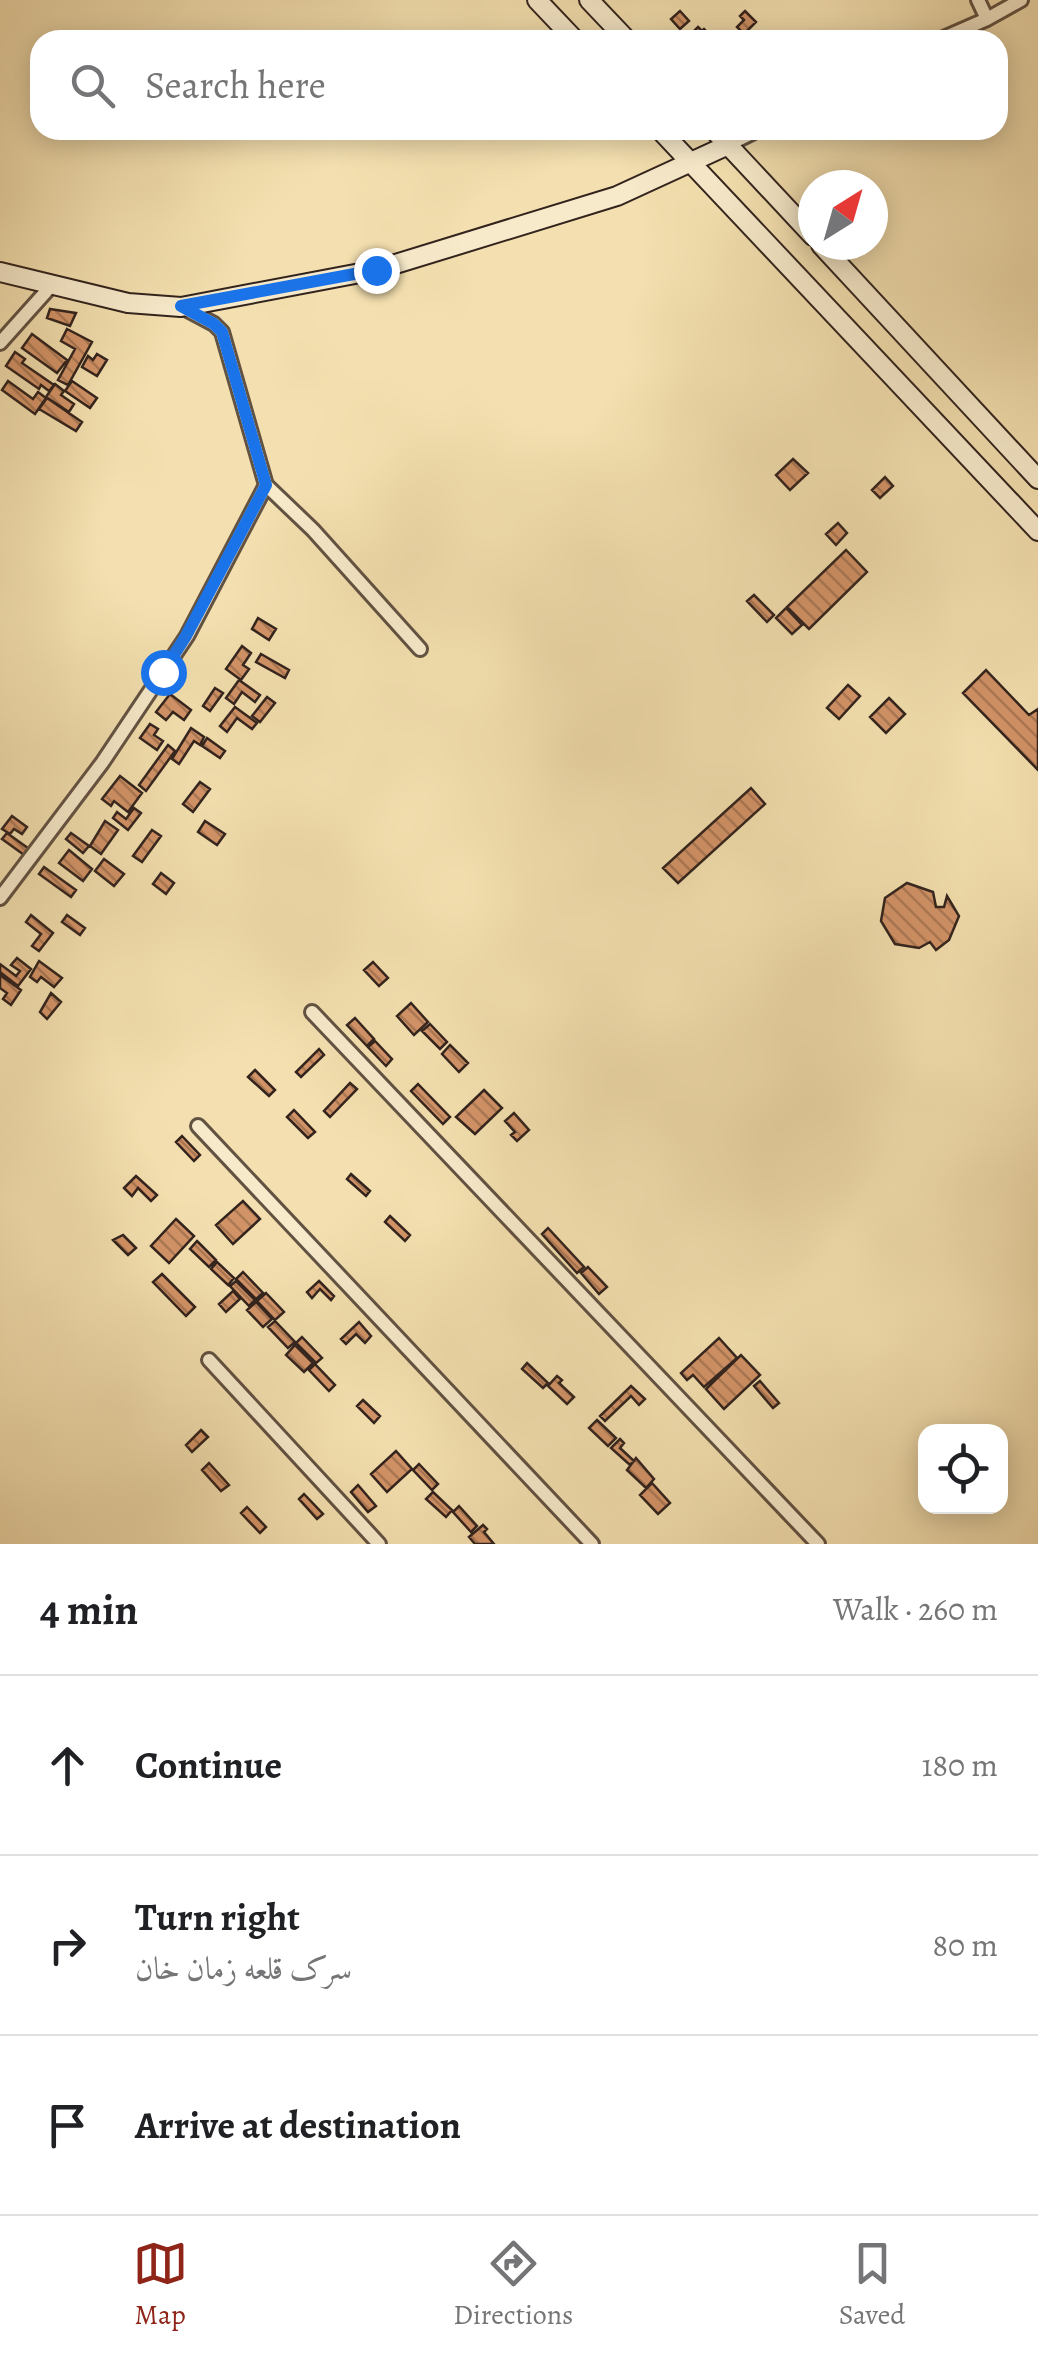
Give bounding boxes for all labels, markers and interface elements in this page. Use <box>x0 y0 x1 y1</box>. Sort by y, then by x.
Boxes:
search box <box>30 30 1008 140</box>
icon: search <box>65 58 120 113</box>
text: Search here <box>145 59 326 111</box>
north arrow <box>798 170 888 260</box>
route end <box>354 248 400 294</box>
route start <box>141 650 187 696</box>
map controls <box>918 1424 1008 1514</box>
button: locate <box>918 1424 1008 1514</box>
text: 4 min <box>40 1581 138 1638</box>
text: Walk · 260 m <box>833 1587 998 1631</box>
icon: ahead <box>40 1738 95 1793</box>
text: Continue <box>135 1739 282 1791</box>
text: 180 m <box>922 1743 998 1787</box>
text: Turn right <box>135 1891 300 1943</box>
icon: right <box>40 1918 95 1973</box>
text: 80 m <box>932 1923 998 1967</box>
text: سرک قلعه زمان خان <box>135 1946 352 1990</box>
icon: arrive <box>40 2098 95 2153</box>
text: Arrive at destination <box>135 2099 461 2151</box>
tab: Map <box>133 2236 188 2334</box>
tab: Directions <box>453 2236 573 2334</box>
tab: Saved <box>839 2236 905 2334</box>

